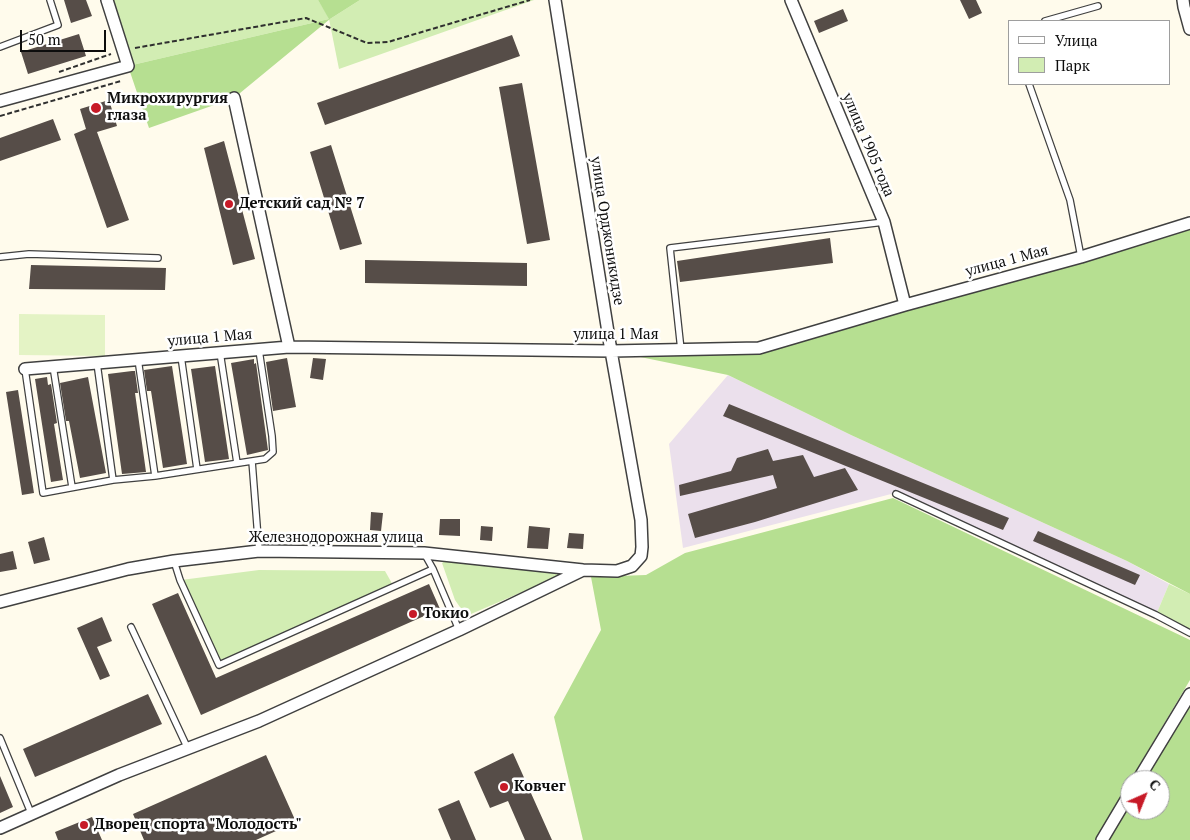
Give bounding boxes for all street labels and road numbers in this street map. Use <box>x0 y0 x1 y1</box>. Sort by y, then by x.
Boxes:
street label: улица 1905 года <box>838 90 898 200</box>
street label: улица Орджоникидзе <box>586 155 628 307</box>
street label: улица 1 Мая <box>964 241 1050 281</box>
street label: улица 1 Мая <box>167 325 253 351</box>
street label: улица 1 Мая <box>573 326 659 344</box>
street label: Железнодорожная улица <box>249 529 423 547</box>

